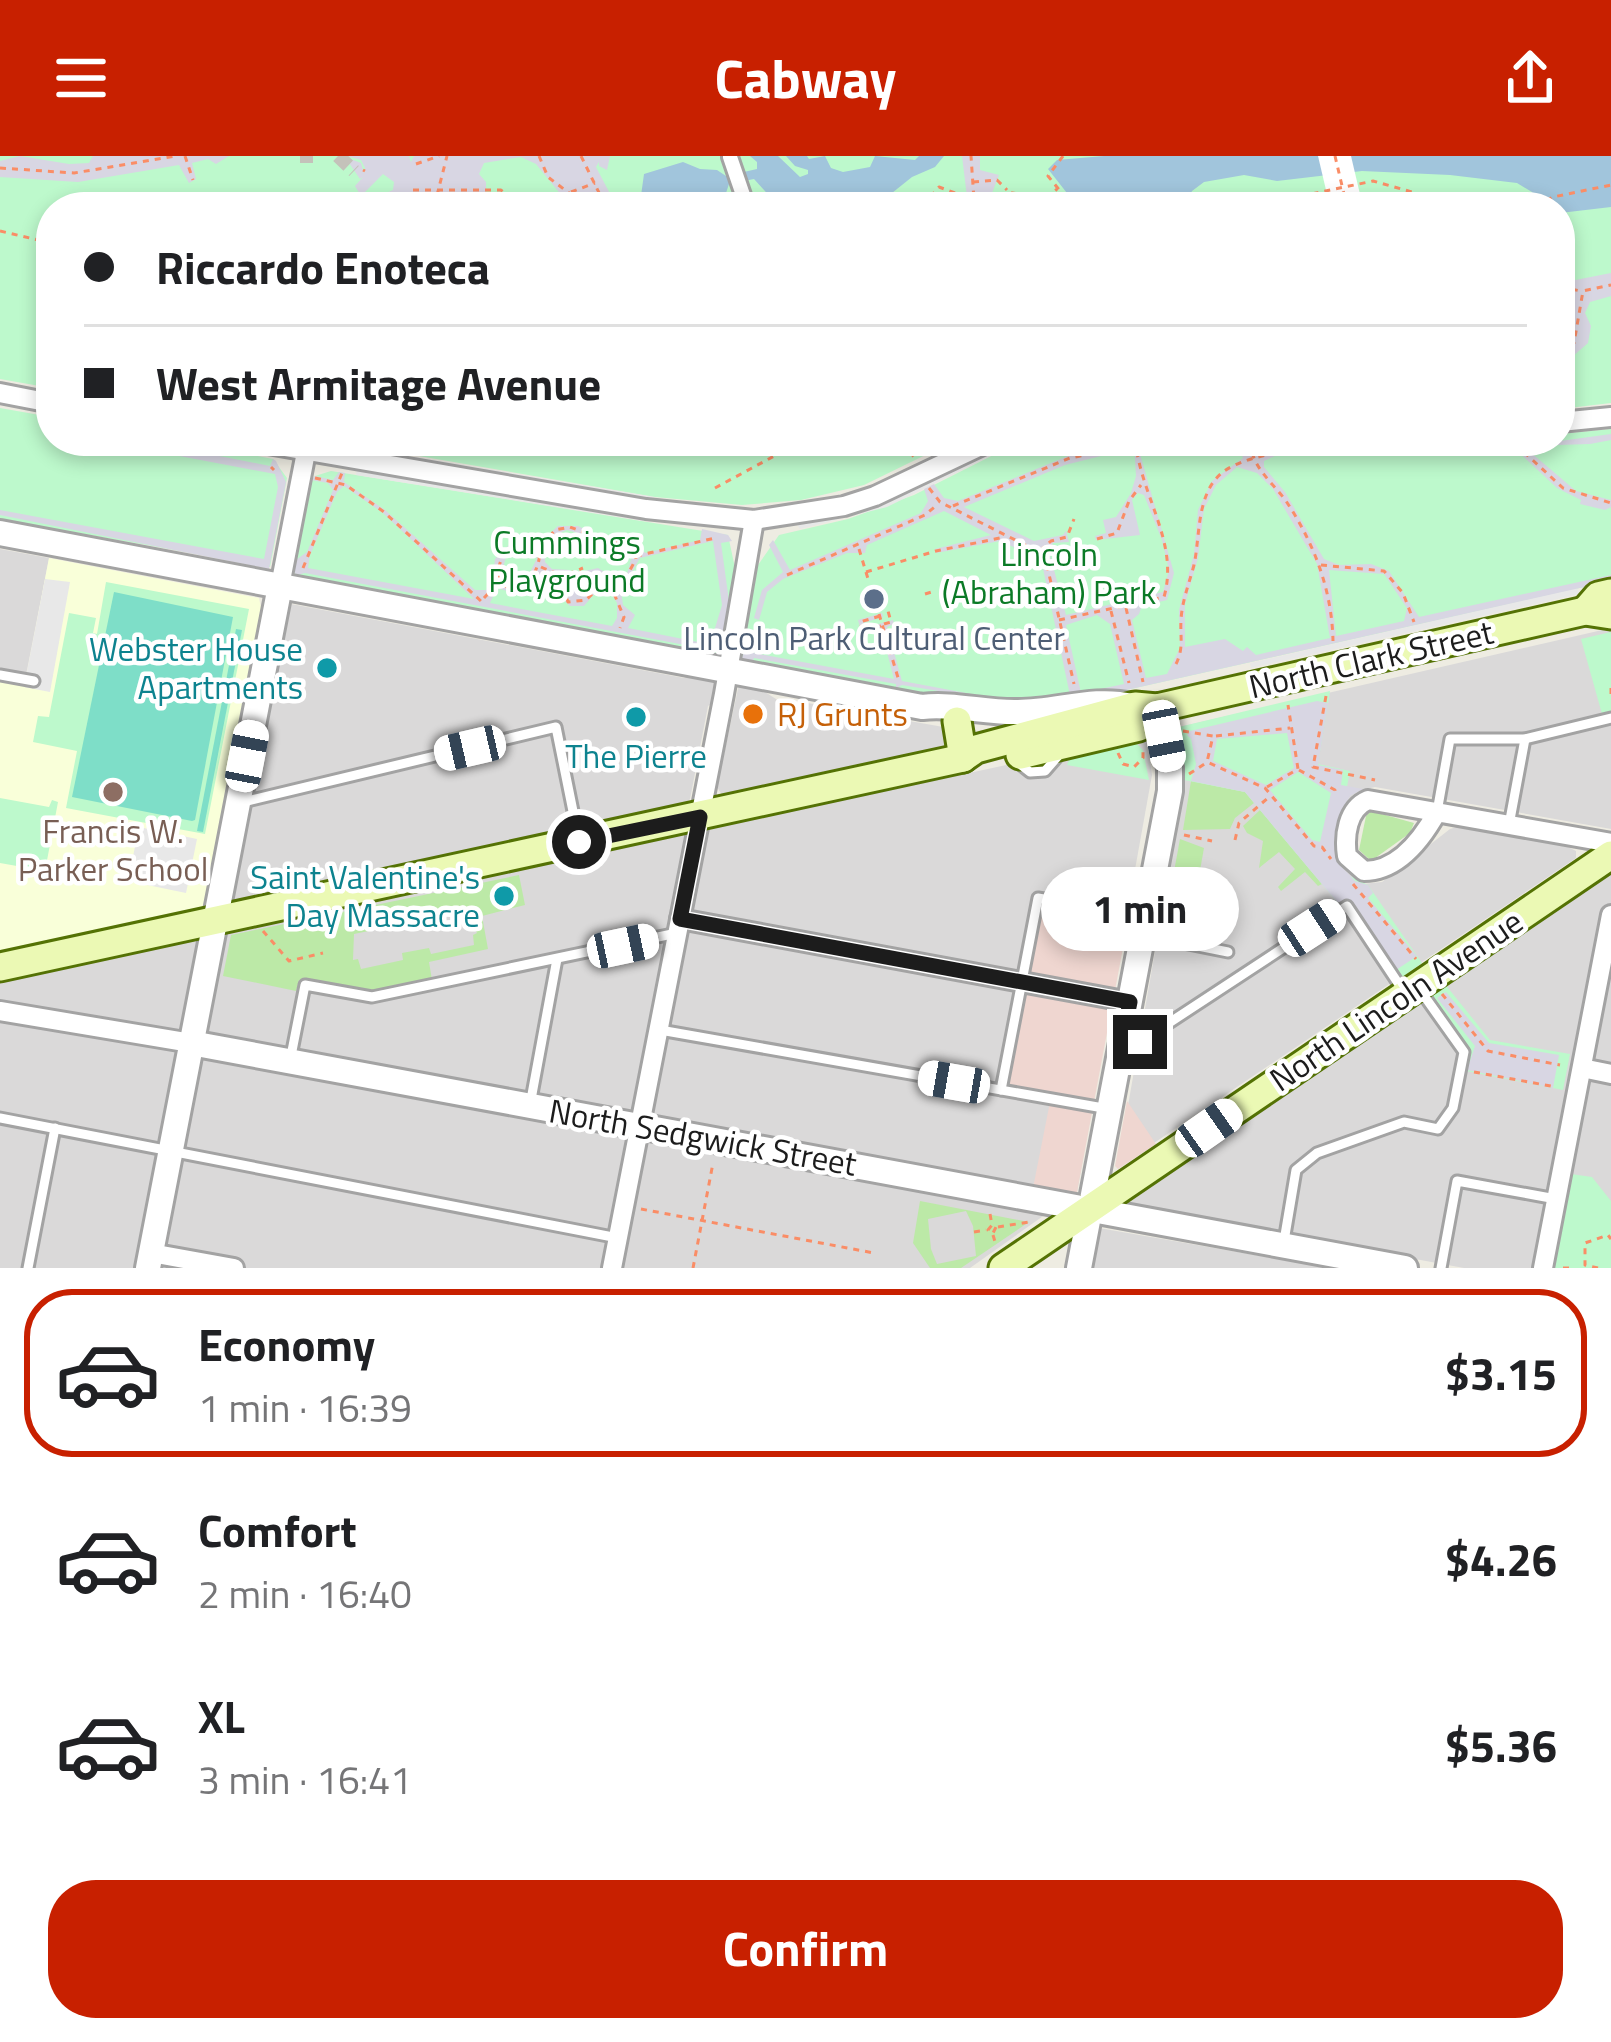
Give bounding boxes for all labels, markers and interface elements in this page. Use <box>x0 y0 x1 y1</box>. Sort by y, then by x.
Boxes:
text: Cabway <box>714 37 897 119</box>
icon: menu <box>48 45 114 111</box>
icon: share <box>1497 45 1563 111</box>
text: Riccardo Enoteca <box>156 233 490 301</box>
text: West Armitage Avenue <box>156 349 601 417</box>
park label: Cummings Playground <box>488 517 646 605</box>
park label: Lincoln (Abraham) Park <box>942 529 1156 617</box>
marker: Lincoln Park Cultural Center <box>861 586 887 612</box>
street label: North Clark Street <box>1244 607 1498 711</box>
place label: Lincoln Park Cultural Center <box>683 613 1065 663</box>
place label: Webster House Apartments <box>89 624 303 712</box>
marker: Webster House Apartments <box>314 655 340 681</box>
place label: RJ Grunts <box>777 689 908 739</box>
car <box>1139 697 1189 775</box>
marker: RJ Grunts <box>740 701 766 727</box>
marker: The Pierre <box>623 704 649 730</box>
car <box>222 717 272 795</box>
car <box>431 722 509 774</box>
place label: The Pierre <box>565 731 707 781</box>
marker: Francis W. Parker School <box>100 779 126 805</box>
place label: Francis W. Parker School <box>18 806 208 894</box>
route start <box>552 815 606 869</box>
place label: Saint Valentine's Day Massacre <box>250 852 480 940</box>
callout: 1 min <box>1041 868 1239 952</box>
text: 1 min <box>1093 879 1187 938</box>
marker: Saint Valentine's Day Massacre <box>491 883 517 909</box>
car <box>1272 893 1352 963</box>
street label: North Lincoln Avenue <box>1259 897 1533 1103</box>
car <box>584 921 662 971</box>
route end <box>1113 1015 1167 1069</box>
car <box>915 1058 993 1106</box>
street label: North Sedgwick Street <box>545 1085 861 1189</box>
car <box>1169 1093 1249 1163</box>
text: Economy <box>198 1310 375 1378</box>
icon: car <box>54 1319 162 1427</box>
text: $3.15 <box>1445 1339 1557 1407</box>
text: 1 min · 16:39 <box>198 1378 412 1437</box>
text: Comfort <box>198 1496 357 1564</box>
icon: car <box>54 1505 162 1613</box>
text: $4.26 <box>1445 1525 1557 1593</box>
text: 2 min · 16:40 <box>198 1564 412 1623</box>
text: XL <box>198 1682 245 1750</box>
icon: car <box>54 1691 162 1799</box>
text: $5.36 <box>1445 1711 1557 1779</box>
text: 3 min · 16:41 <box>198 1750 412 1809</box>
button: Confirm <box>48 1880 1563 2018</box>

